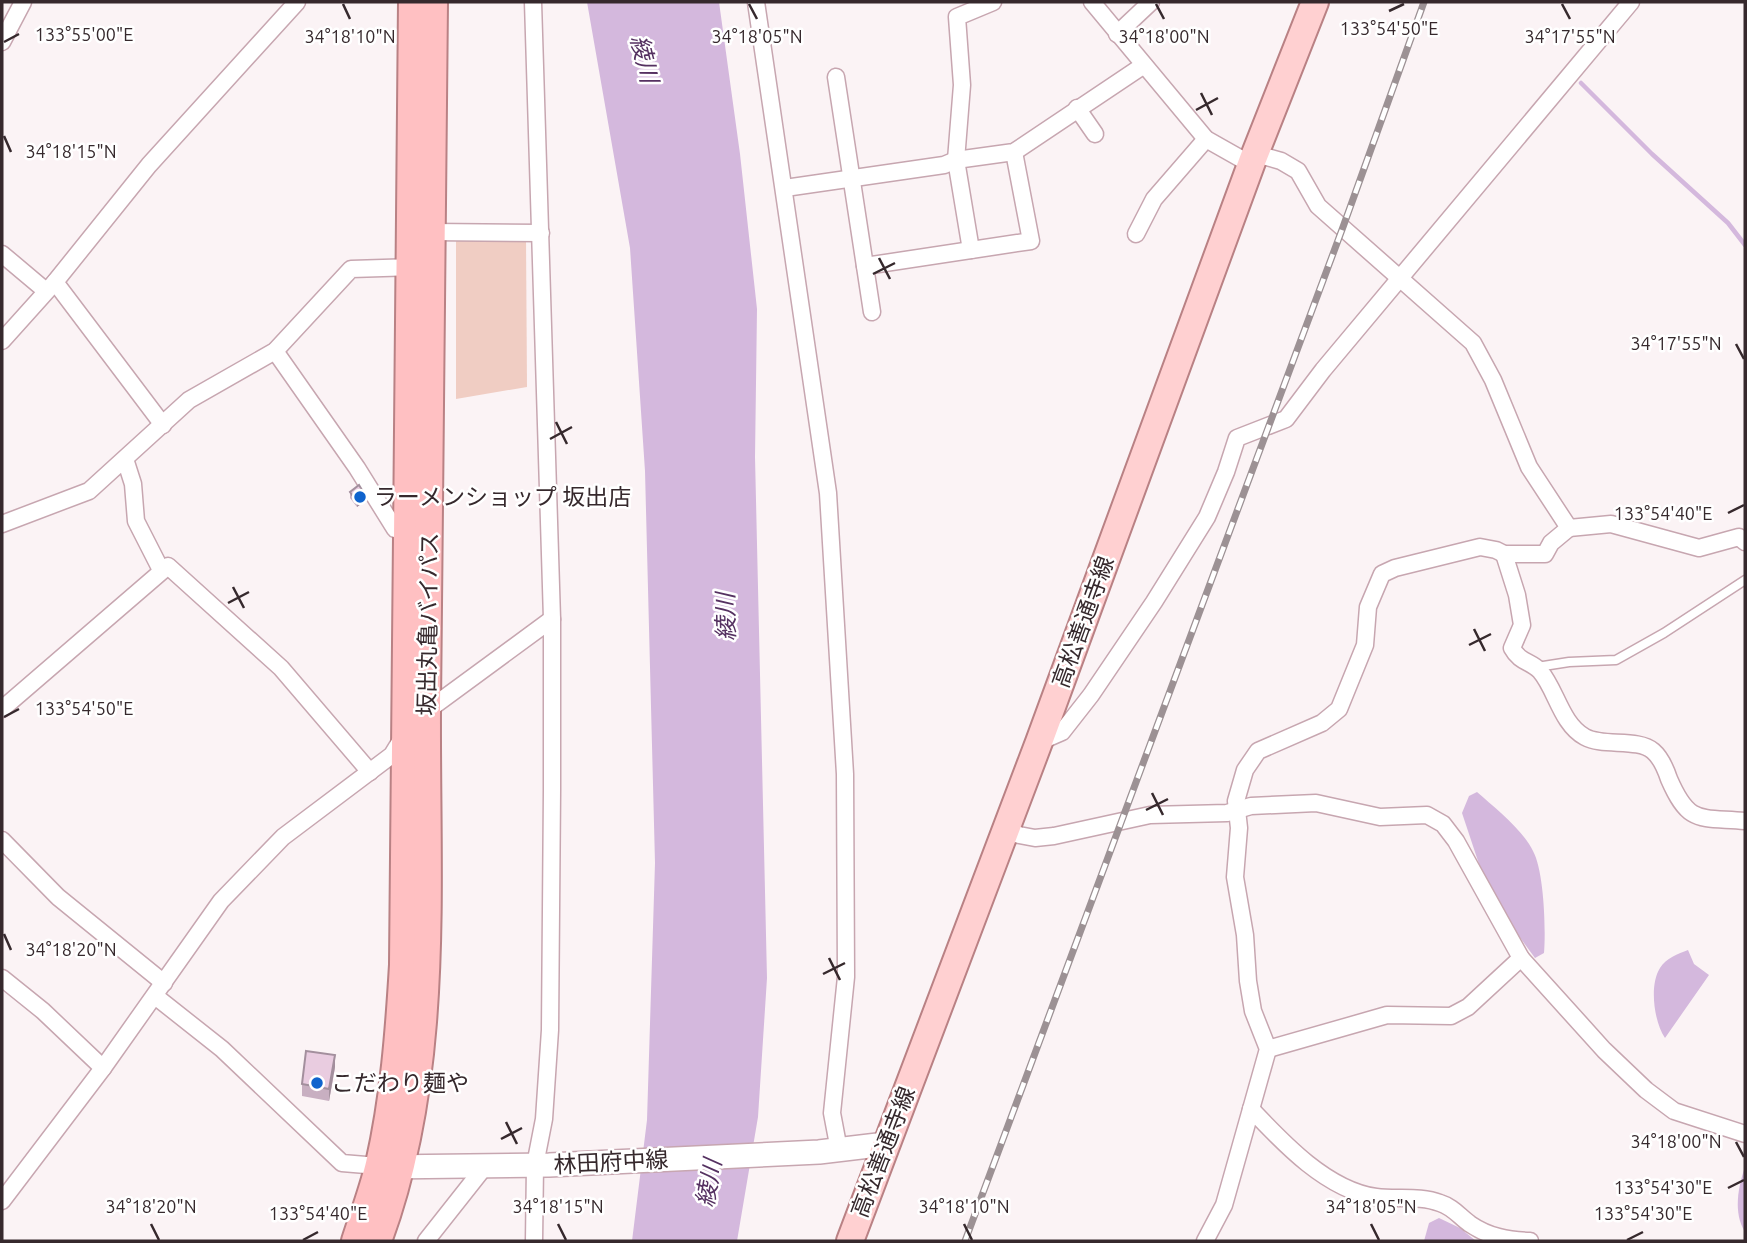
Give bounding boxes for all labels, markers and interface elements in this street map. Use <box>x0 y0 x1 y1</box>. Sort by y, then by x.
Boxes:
text: 133°54'50"E <box>1340 18 1438 38</box>
text: 133°55'00"E <box>35 24 133 44</box>
text: 34°18'10"N <box>304 26 396 46</box>
text: 34°18'05"N <box>711 26 803 46</box>
text: 34°18'00"N <box>1118 26 1210 46</box>
text: 34°17'55"N <box>1524 26 1616 46</box>
water label: 綾川 <box>626 32 664 88</box>
text: 34°18'15"N <box>25 141 117 161</box>
text: 34°17'55"N <box>1630 333 1722 353</box>
place label: ラーメンショップ 坂出店 <box>374 484 631 509</box>
marker: ラーメンショップ 坂出店 <box>352 489 368 505</box>
text: 133°54'40"E <box>1614 503 1712 523</box>
street label: 坂出丸亀バイパス <box>413 532 442 716</box>
street label: 高松善通寺線 <box>1047 553 1118 691</box>
water label: 綾川 <box>712 590 739 641</box>
text: 133°54'50"E <box>35 698 133 718</box>
text: 34°18'20"N <box>25 939 117 959</box>
place label: こだわり麺や <box>331 1070 469 1095</box>
marker: こだわり麺や <box>309 1075 325 1091</box>
street label: 高松善通寺線 <box>846 1083 919 1221</box>
text: 34°18'00"N <box>1630 1131 1722 1151</box>
street label: 林田府中線 <box>553 1146 669 1177</box>
water label: 綾川 <box>691 1154 726 1209</box>
text: 133°54'30"E <box>1614 1177 1712 1197</box>
text: 34°18'20"N <box>105 1196 197 1216</box>
text: 34°18'15"N <box>512 1196 604 1216</box>
text: 34°18'10"N <box>918 1196 1010 1216</box>
text: 34°18'05"N <box>1325 1196 1417 1216</box>
text: 133°54'40"E <box>269 1203 367 1223</box>
text: 133°54'30"E <box>1594 1203 1692 1223</box>

